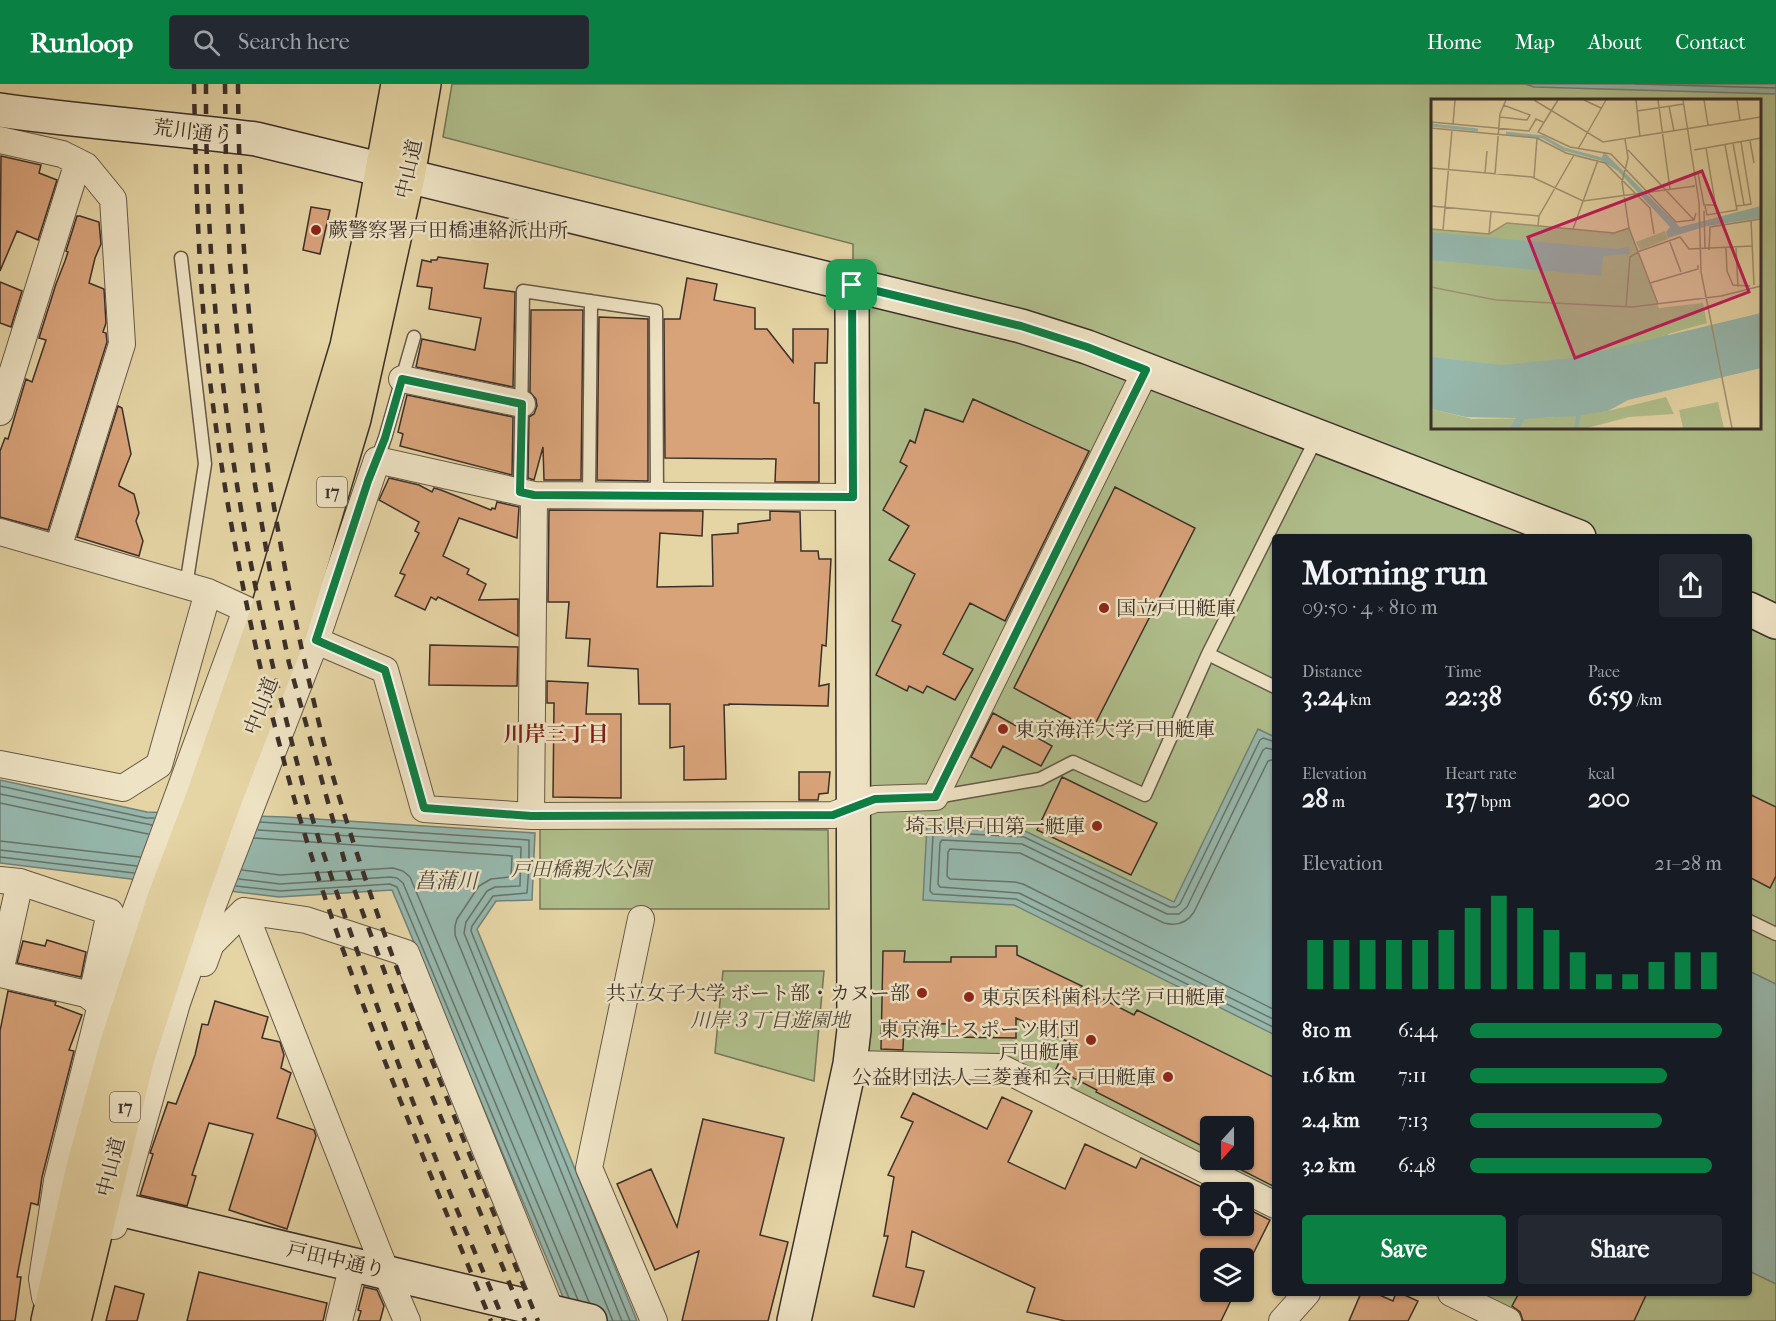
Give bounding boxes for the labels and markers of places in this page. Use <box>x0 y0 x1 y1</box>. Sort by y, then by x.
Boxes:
place label: 蕨警察署戸田橋連絡派出所 <box>328 219 568 242</box>
marker: 蕨警察署戸田橋連絡派出所 <box>309 223 323 237</box>
pin <box>826 259 877 310</box>
place label: 国立戸田艇庫 <box>1116 597 1236 620</box>
marker: 国立戸田艇庫 <box>1097 601 1111 615</box>
place label: 東京海洋大学戸田艇庫 <box>1015 718 1215 741</box>
marker: 東京海洋大学戸田艇庫 <box>996 722 1010 736</box>
place label: 埼玉県戸田第一艇庫 <box>905 815 1085 838</box>
marker: 埼玉県戸田第一艇庫 <box>1090 819 1104 833</box>
place label: 共立女子大学 ボート部・カヌー部 <box>606 982 910 1005</box>
marker: 共立女子大学 ボート部・カヌー部 <box>915 986 929 1000</box>
place label: 東京医科歯科大学 戸田艇庫 <box>981 986 1225 1009</box>
marker: 東京医科歯科大学 戸田艇庫 <box>962 990 976 1004</box>
place label: 東京海上スポーツ財団 戸田艇庫 <box>880 1018 1079 1064</box>
marker: 東京海上スポーツ財団 戸田艇庫 <box>1084 1033 1098 1047</box>
place label: 公益財団法人三菱養和会 戸田艇庫 <box>852 1066 1156 1089</box>
marker: 公益財団法人三菱養和会 戸田艇庫 <box>1161 1070 1175 1084</box>

